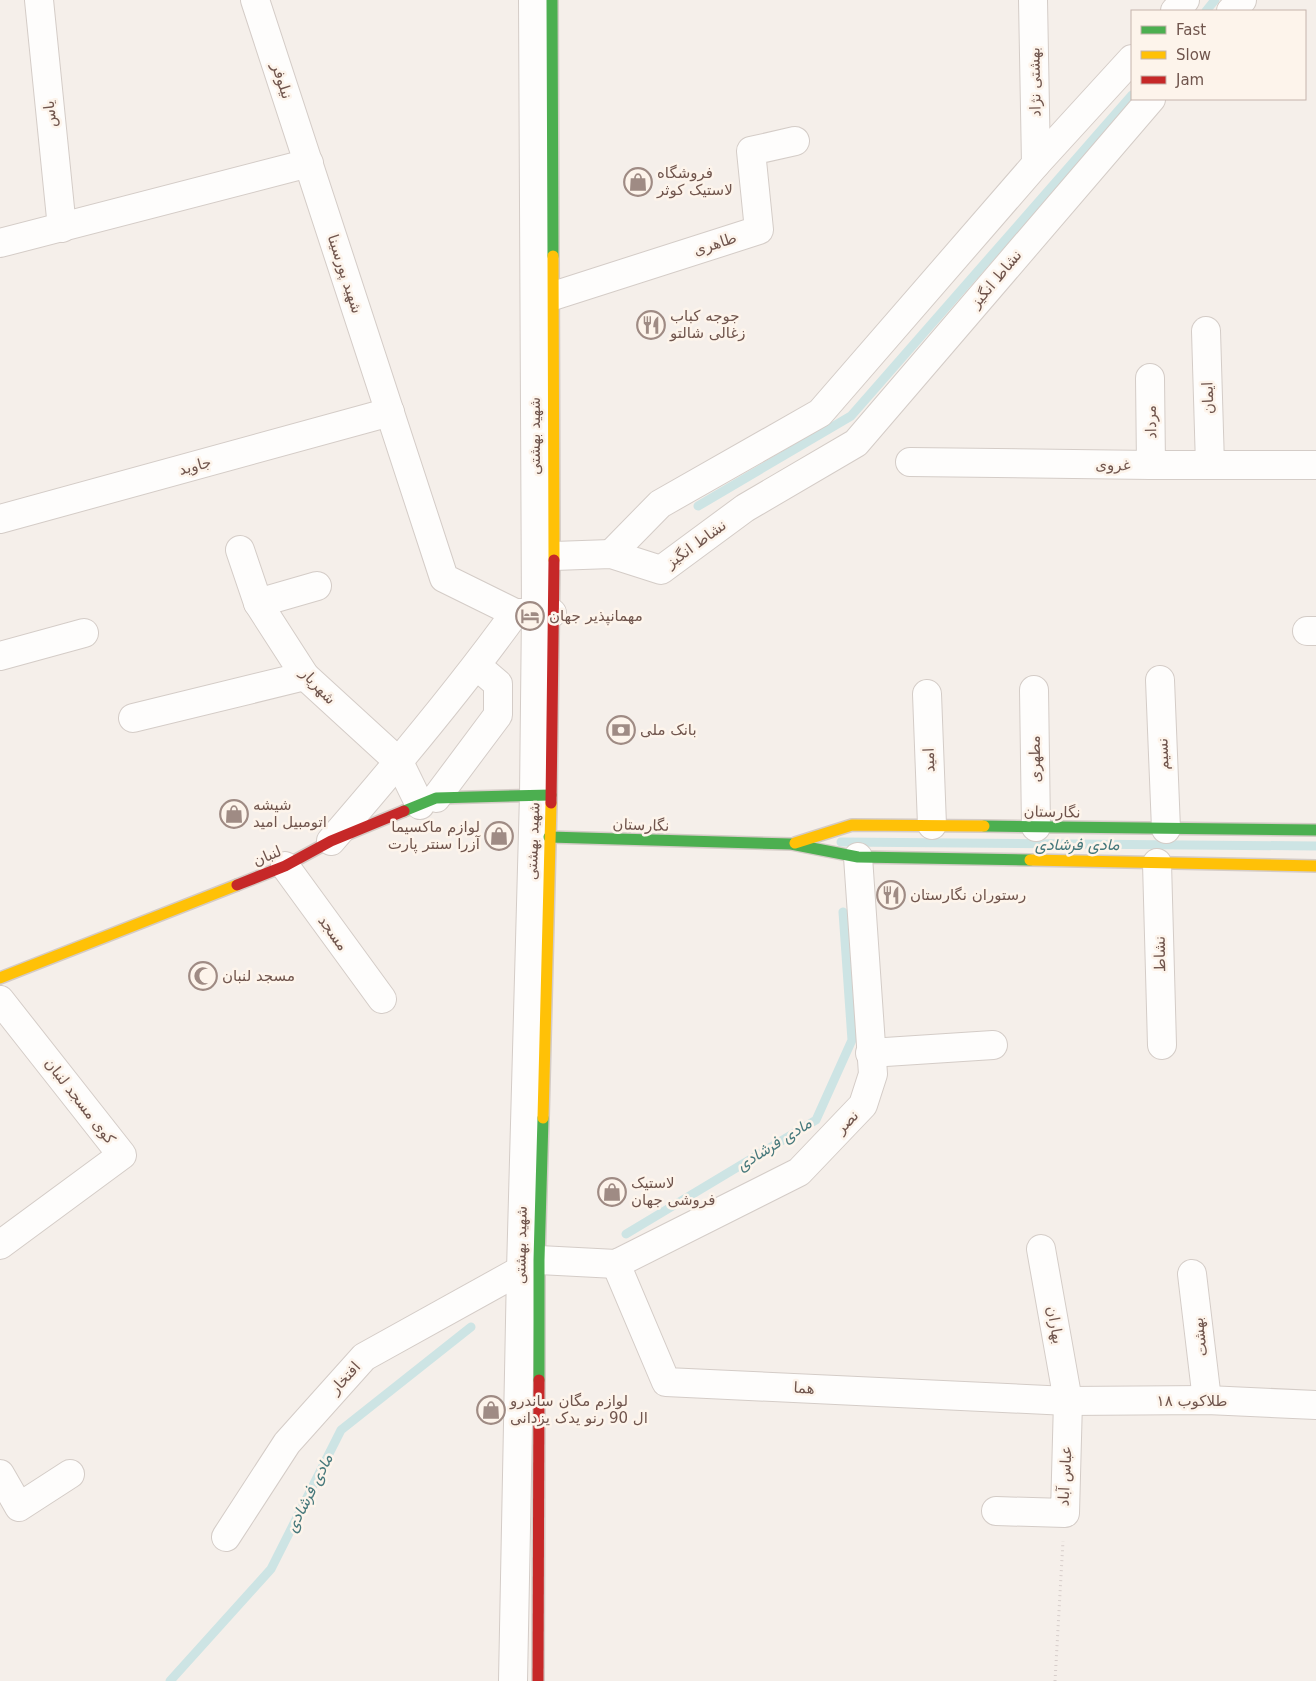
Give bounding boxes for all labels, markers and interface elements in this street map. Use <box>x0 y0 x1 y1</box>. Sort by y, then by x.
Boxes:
legend <box>1131 10 1306 100</box>
text: Fast <box>1176 21 1206 39</box>
text: Slow <box>1176 46 1211 64</box>
street label: بهشتی نژاد <box>1025 47 1045 117</box>
street label: نیلوفر <box>267 60 296 101</box>
text: Jam <box>1175 71 1204 89</box>
street label: یاس <box>40 100 60 128</box>
place label: فروشگاه لاستیک کوثر <box>656 164 733 199</box>
shop icon: فروشگاه لاستیک کوثر <box>623 167 653 197</box>
street label: طاهری <box>691 229 739 259</box>
street label: شهید پورسینا <box>323 232 366 316</box>
street label: نشاط انگیز <box>966 246 1025 312</box>
place label: جوجه کباب زغالی شالتو <box>669 307 745 342</box>
restaurant icon: جوجه کباب زغالی شالتو <box>636 310 666 340</box>
street label: ایمان <box>1198 381 1218 415</box>
street label: شهید بهشتی <box>526 397 544 475</box>
street label: مرداد <box>1142 405 1160 439</box>
street label: جاوید <box>177 453 213 479</box>
street label: غروی <box>1095 456 1131 474</box>
street label: نشاط انگیز <box>662 516 730 573</box>
hotel icon: مهمانپذیر جهان <box>515 601 545 631</box>
place label: مهمانپذیر جهان <box>549 607 643 626</box>
street label: شهریار <box>296 663 340 708</box>
bank icon: بانک ملی <box>606 715 636 745</box>
place label: بانک ملی <box>640 721 697 739</box>
street label: مطهری <box>1026 735 1044 783</box>
street label: نسیم <box>1153 738 1173 770</box>
street label: امید <box>920 747 938 773</box>
place label: شیشه اتومبیل امید <box>253 796 327 831</box>
shop icon: شیشه اتومبیل امید <box>219 799 249 829</box>
street label: شهید بهشتی <box>523 802 543 880</box>
street label: نگارستان <box>1023 803 1081 821</box>
street label: نگارستان <box>612 815 670 835</box>
place label: لوازم ماکسیما آزرا سنتر پارت <box>388 818 481 854</box>
shop icon: لوازم ماکسیما آزرا سنتر پارت <box>484 821 514 851</box>
water label: مادی فرشادی <box>1035 835 1120 855</box>
street label: لنبان <box>250 842 284 870</box>
restaurant icon: رستوران نگارستان <box>876 880 906 910</box>
place label: رستوران نگارستان <box>910 886 1026 904</box>
street label: مسجد <box>314 912 352 954</box>
street label: نشاط <box>1151 936 1169 972</box>
mosque icon: مسجد لنبان <box>188 961 218 991</box>
place label: مسجد لنبان <box>222 967 295 985</box>
street label: کوی مسجد لنبان <box>41 1054 120 1148</box>
street label: نصر <box>831 1107 862 1138</box>
water label: مادی فرشادی <box>733 1113 816 1175</box>
place label: لاستیک فروشی جهان <box>631 1174 715 1209</box>
shop icon: لاستیک فروشی جهان <box>597 1177 627 1207</box>
street label: شهید بهشتی <box>511 1206 531 1284</box>
street label: بهاران <box>1043 1305 1067 1345</box>
street label: بهشت <box>1189 1316 1211 1358</box>
street label: افتخار <box>325 1358 364 1399</box>
street label: هما <box>793 1378 815 1398</box>
place label: لوازم مگان ساندرو ال 90 رنو یدک یزدانی <box>509 1392 648 1427</box>
street label: طلاکوب ۱۸ <box>1157 1392 1227 1410</box>
shop icon: لوازم مگان ساندرو ال 90 رنو یدک یزدانی <box>476 1395 506 1425</box>
street label: عباس آباد <box>1054 1445 1076 1507</box>
water label: مادی فرشادی <box>281 1451 338 1536</box>

